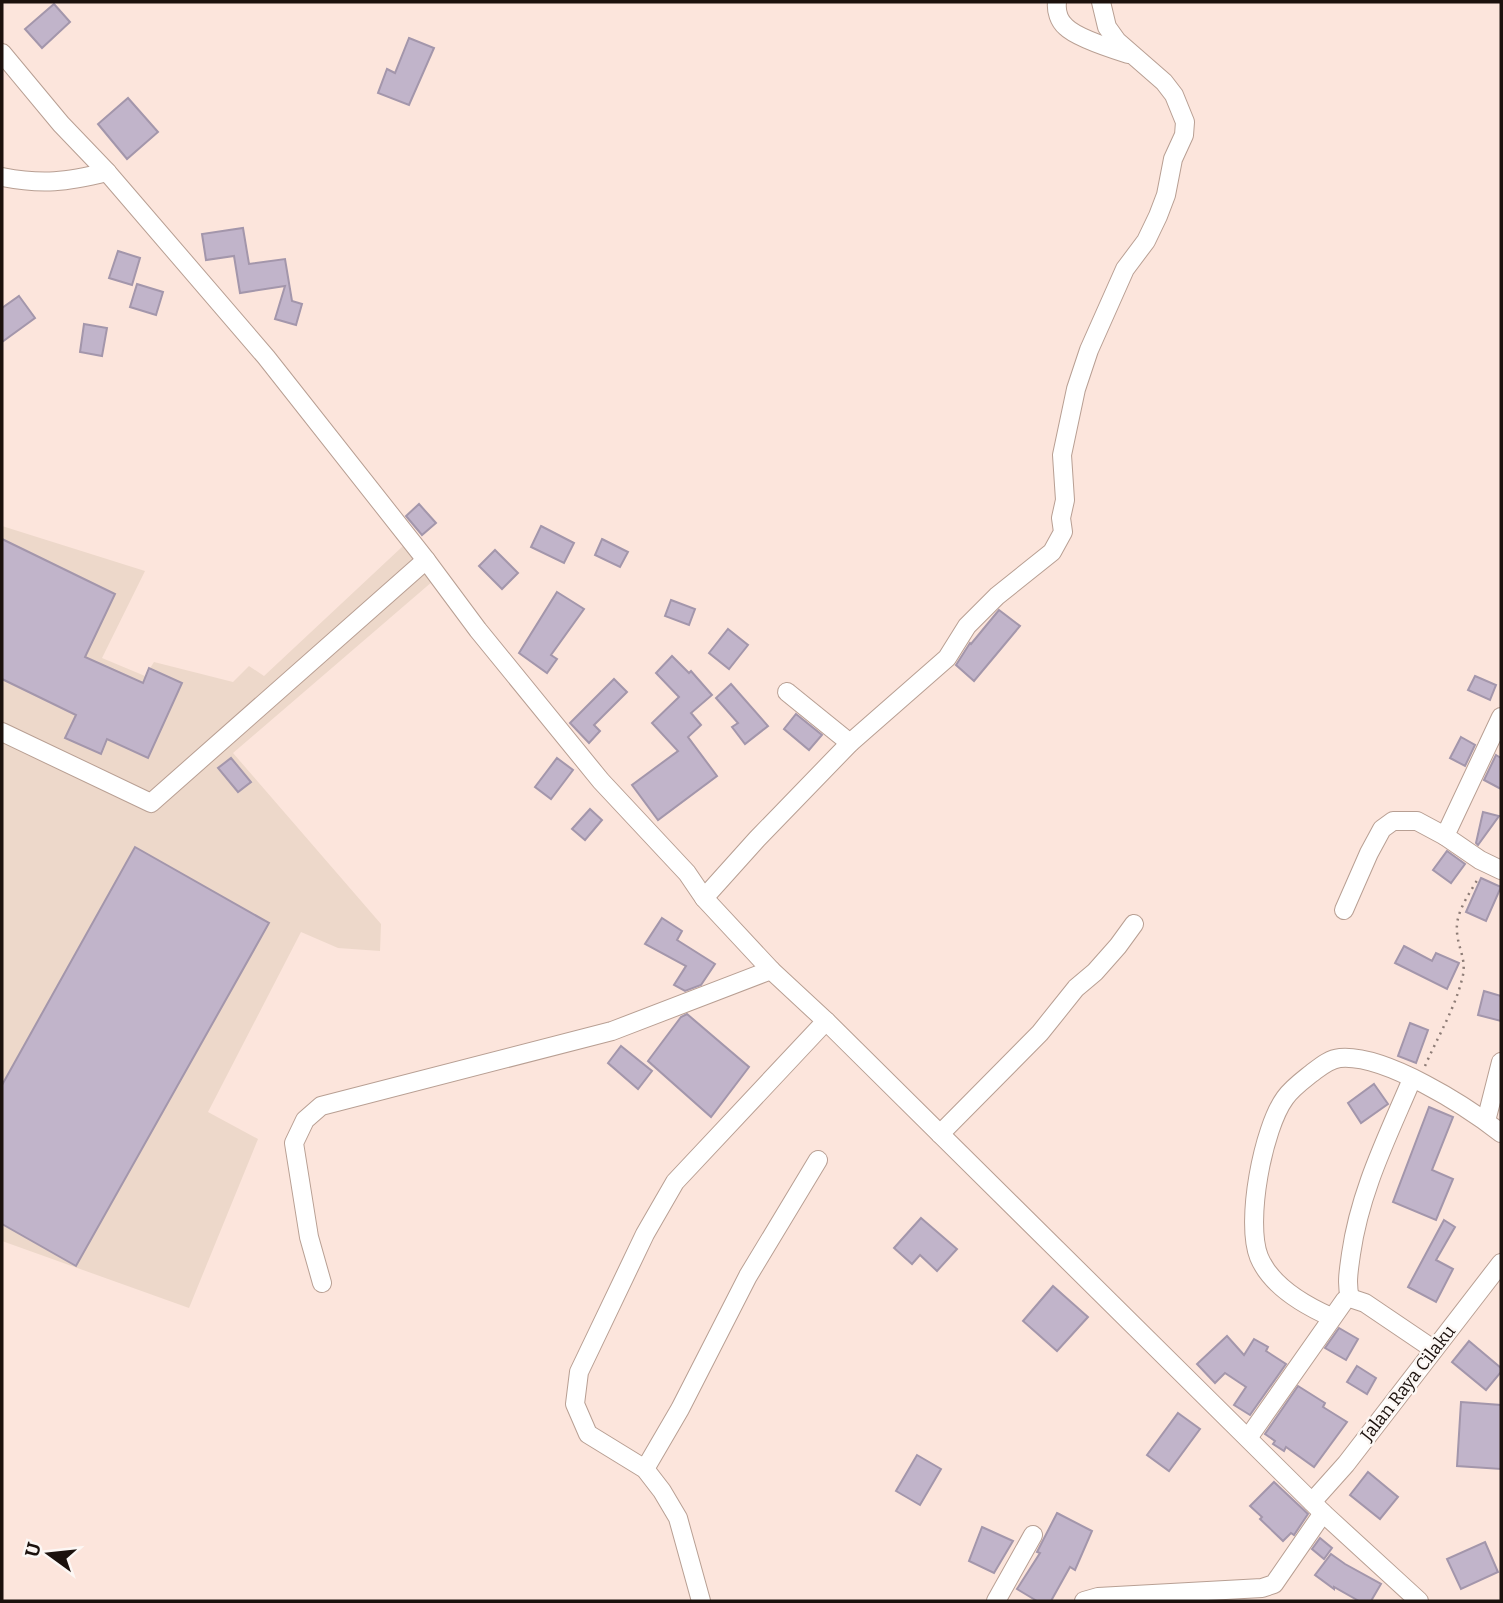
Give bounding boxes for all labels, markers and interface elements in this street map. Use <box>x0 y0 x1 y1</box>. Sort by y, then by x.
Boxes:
street label: Jalan Raya Cilaku <box>1355 1321 1460 1446</box>
north arrow <box>14 1519 84 1589</box>
text: U <box>20 1540 46 1560</box>

